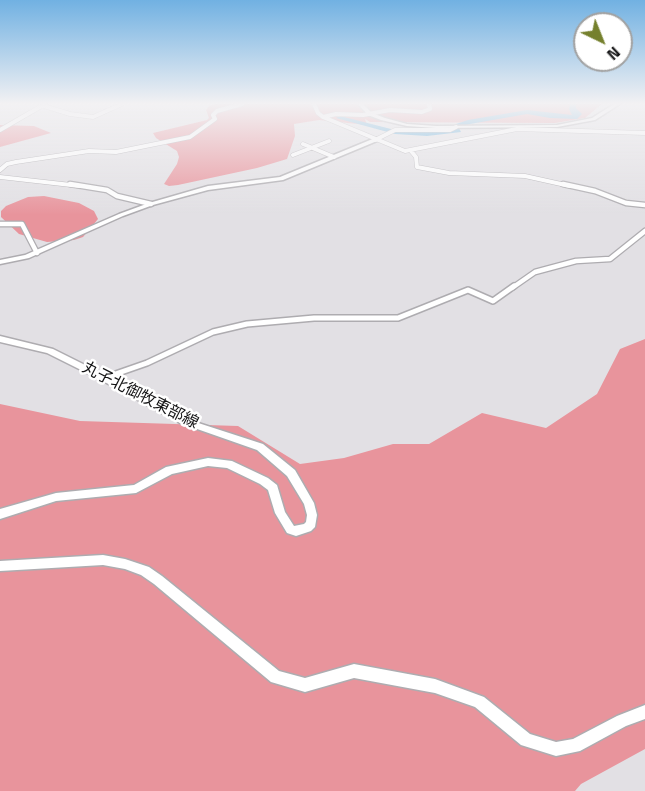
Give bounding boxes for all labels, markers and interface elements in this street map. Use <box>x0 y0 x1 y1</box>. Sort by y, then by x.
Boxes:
north arrow <box>573 12 633 72</box>
text: N <box>602 41 626 66</box>
street label: 丸子北御牧東部線 <box>79 358 201 434</box>

